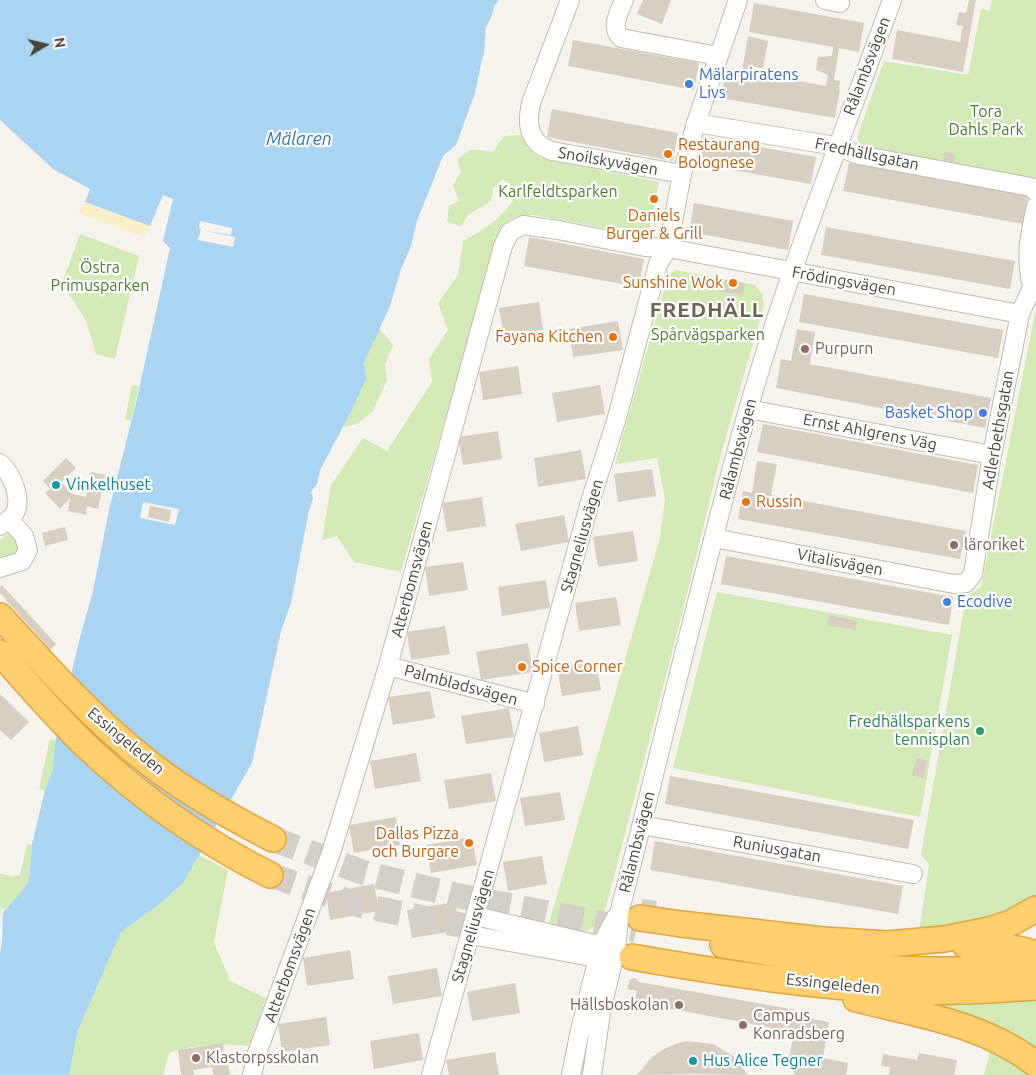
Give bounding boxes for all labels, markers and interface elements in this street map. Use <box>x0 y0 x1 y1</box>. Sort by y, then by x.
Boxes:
street label: Rålambsvägen <box>839 14 895 118</box>
north arrow <box>20 20 70 70</box>
text: N <box>51 36 69 49</box>
place label: Mälarpiratens Livs <box>699 65 798 103</box>
marker: Mälarpiratens Livs <box>683 78 695 90</box>
park label: Tora Dahls Park <box>948 102 1024 140</box>
water label: Mälaren <box>266 128 332 150</box>
street label: Fredhällsgatan <box>813 134 921 174</box>
place label: Restaurang Bolognese <box>678 135 760 173</box>
street label: Snoilskyvägen <box>557 143 659 179</box>
marker: Restaurang Bolognese <box>662 148 674 160</box>
park label: Karlfeldtsparken <box>498 182 618 202</box>
marker: Daniels Burger & Grill <box>648 193 660 205</box>
place label: Daniels Burger & Grill <box>606 206 702 244</box>
park label: Östra Primusparken <box>51 258 149 296</box>
street label: Frödingsvägen <box>791 262 897 300</box>
place label: Sunshine Wok <box>623 273 723 293</box>
marker: Sunshine Wok <box>727 277 739 289</box>
district label: FREDHÄLL <box>649 297 765 323</box>
park label: Spårvägsparken <box>651 325 765 345</box>
place label: Fayana Kitchen <box>495 327 603 347</box>
marker: Fayana Kitchen <box>607 331 619 343</box>
place label: Purpurn <box>815 339 873 359</box>
marker: Purpurn <box>799 343 811 355</box>
street label: Adlerbethsgatan <box>978 369 1018 491</box>
street label: Rålambsvägen <box>715 396 761 502</box>
place label: Basket Shop <box>885 403 973 423</box>
marker: Basket Shop <box>977 407 989 419</box>
street label: Ernst Ahlgrens Väg <box>801 410 939 454</box>
place label: Vinkelhuset <box>66 475 151 495</box>
street label: Stagneliusvägen <box>557 477 607 595</box>
marker: Vinkelhuset <box>50 479 62 491</box>
place label: Russin <box>756 492 802 512</box>
marker: Russin <box>740 496 752 508</box>
street label: Atterbomsvägen <box>387 518 437 640</box>
place label: läroriket <box>964 535 1025 555</box>
marker: läroriket <box>948 539 960 551</box>
street label: Vitalisvägen <box>795 544 885 580</box>
place label: Ecodive <box>957 592 1013 612</box>
marker: Ecodive <box>941 596 953 608</box>
place label: Spice Corner <box>532 657 623 677</box>
street label: Palmbladsvägen <box>402 661 520 709</box>
marker: Spice Corner <box>516 661 528 673</box>
street label: Essingeleden <box>84 703 168 779</box>
place label: Fredhällsparkens tennisplan <box>849 712 970 750</box>
marker: Fredhällsparkens tennisplan <box>974 725 986 737</box>
street label: Rålambsvägen <box>615 789 659 895</box>
place label: Dallas Pizza och Burgare <box>372 824 459 862</box>
street label: Runiusgatan <box>731 832 823 866</box>
marker: Dallas Pizza och Burgare <box>463 837 475 849</box>
street label: Stagneliusvägen <box>448 867 498 985</box>
street label: Atterbomsvägen <box>260 905 320 1025</box>
street label: Essingeleden <box>785 970 881 998</box>
place label: Hällsboskolan <box>570 995 669 1015</box>
marker: Hällsboskolan <box>673 999 685 1011</box>
place label: Campus Konradsberg <box>753 1006 845 1044</box>
marker: Campus Konradsberg <box>737 1019 749 1031</box>
place label: Klastorpsskolan <box>206 1048 319 1068</box>
place label: Hus Alice Tegner <box>703 1051 822 1071</box>
marker: Klastorpsskolan <box>190 1052 202 1064</box>
marker: Hus Alice Tegner <box>687 1055 699 1067</box>

